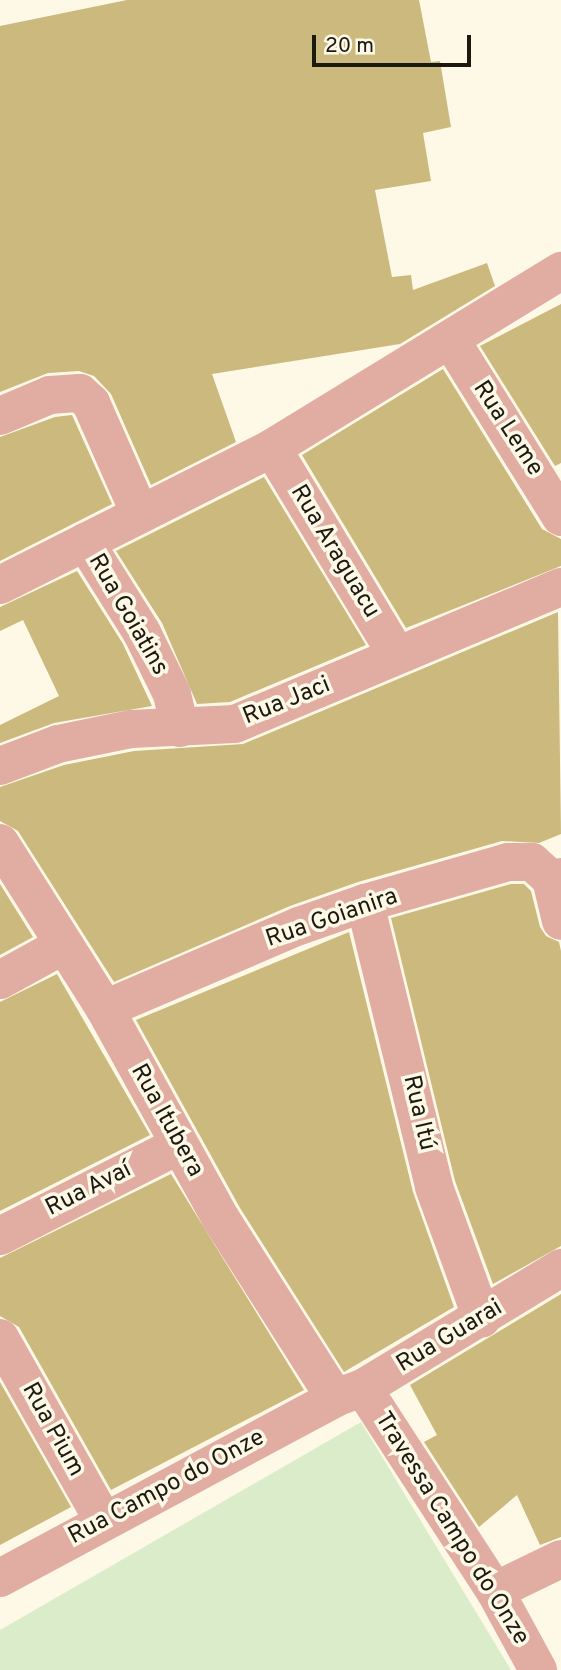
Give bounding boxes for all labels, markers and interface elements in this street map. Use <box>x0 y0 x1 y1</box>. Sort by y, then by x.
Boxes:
scale bar <box>316 21 475 65</box>
text: 20 m <box>325 33 374 60</box>
street label: Rua Leme <box>466 376 548 482</box>
street label: Rua Araguacu <box>283 480 385 624</box>
street label: Rua Goiatins <box>81 549 173 681</box>
street label: Rua Jaci <box>239 671 335 733</box>
street label: Rua Goianira <box>262 883 402 955</box>
street label: Rua Itubera <box>123 1059 209 1183</box>
street label: Rua Itú <box>395 1073 441 1153</box>
street label: Rua Avaí <box>41 1156 137 1224</box>
street label: Rua Guarai <box>392 1294 508 1380</box>
street label: Rua Pium <box>14 1378 90 1482</box>
street label: Travessa Campo do Onze <box>367 1407 535 1651</box>
street label: Rua Campo do Onze <box>64 1424 270 1552</box>

